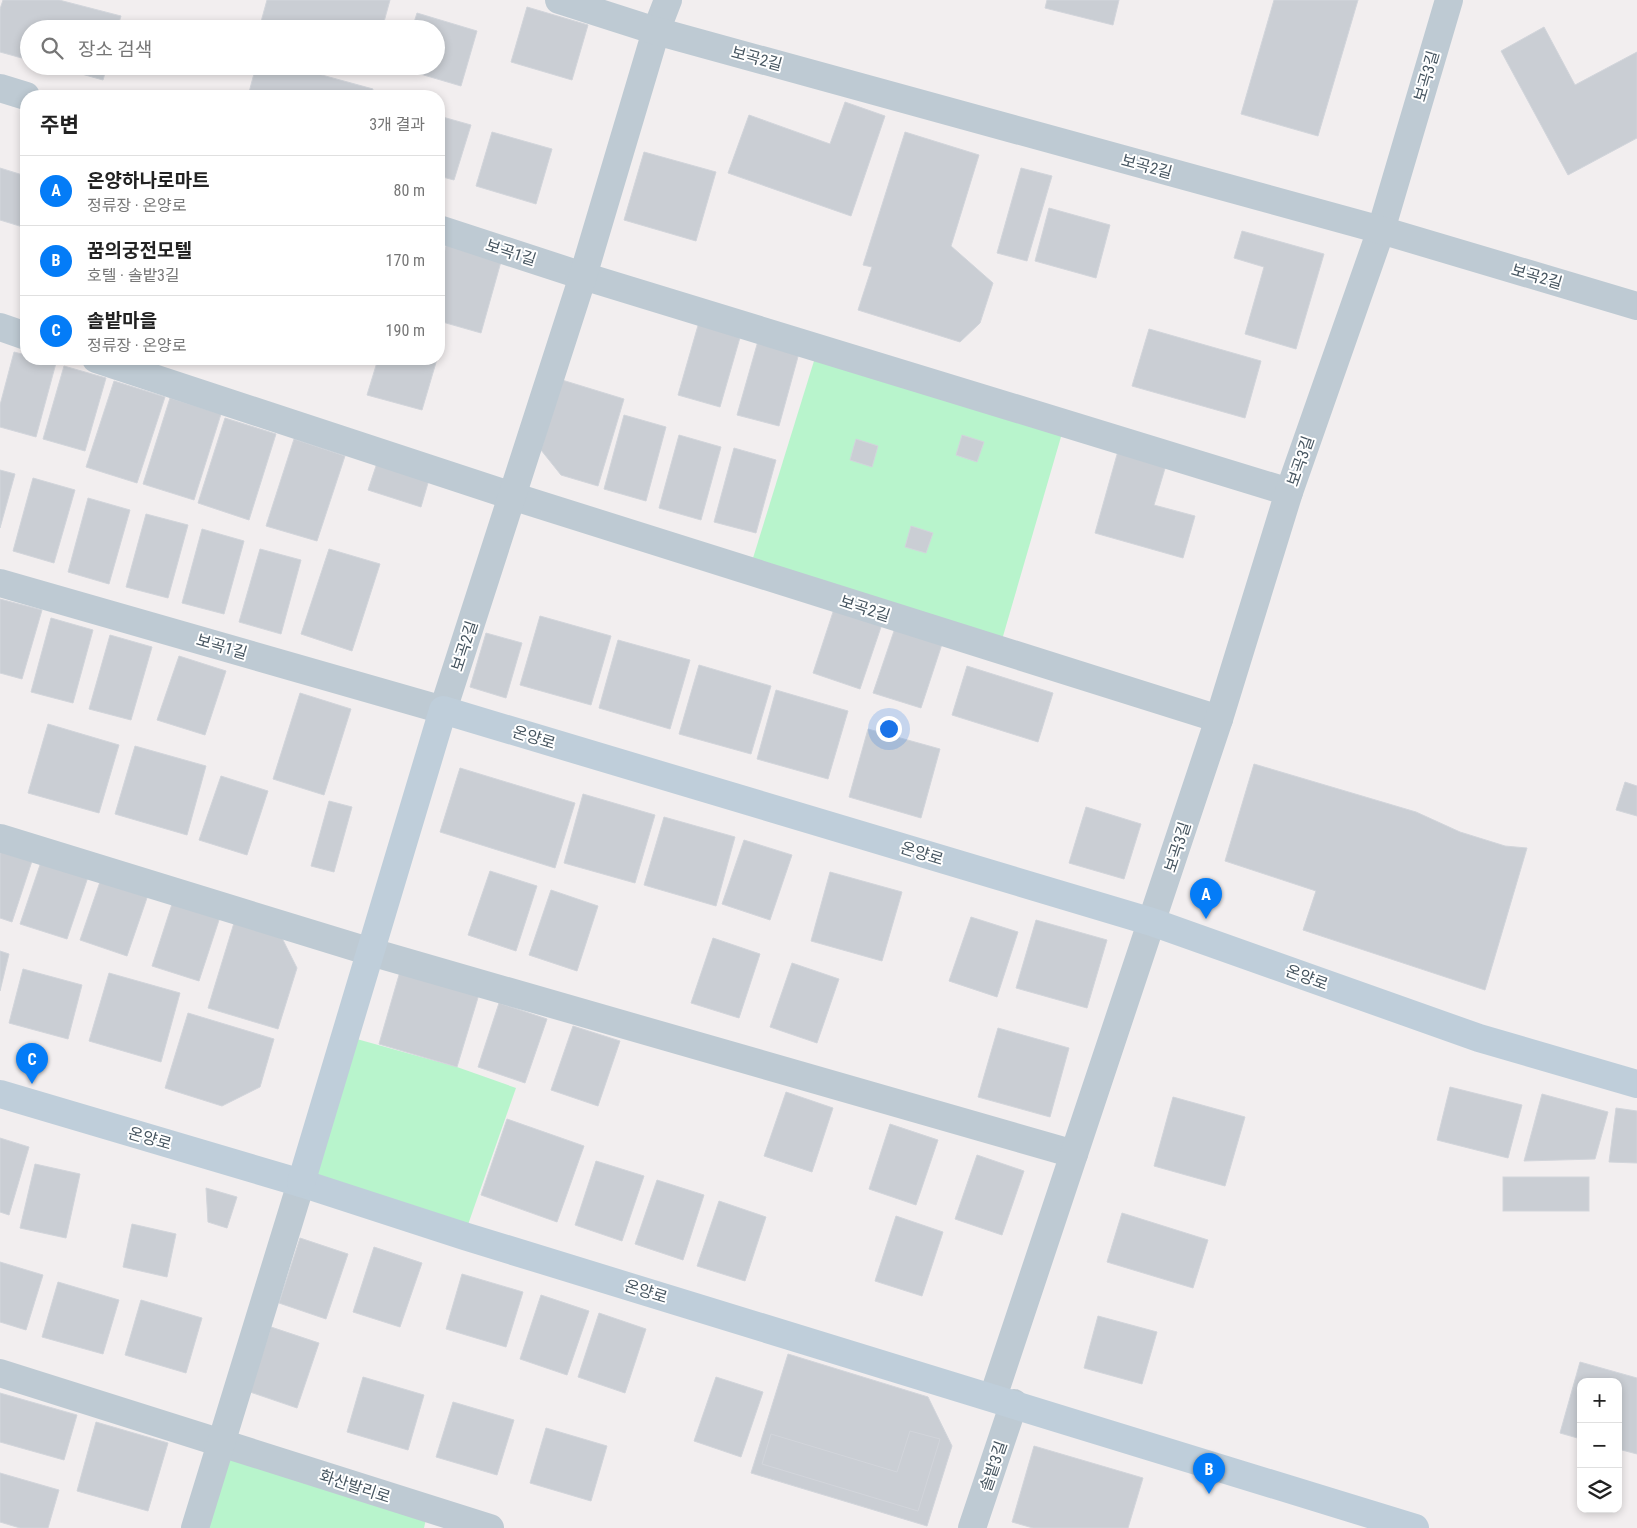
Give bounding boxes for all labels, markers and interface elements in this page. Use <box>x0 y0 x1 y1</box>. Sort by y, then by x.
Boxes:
search box <box>20 20 445 75</box>
icon: search <box>38 34 66 62</box>
text: 장소 검색 <box>78 38 152 61</box>
street label: 보곡2길 <box>729 43 784 74</box>
street label: 보곡3길 <box>1410 48 1443 104</box>
text: 주변 <box>40 113 79 137</box>
text: 3개 결과 <box>369 115 425 134</box>
street label: 보곡2길 <box>1119 151 1174 182</box>
text: 온양하나로마트 <box>87 169 209 192</box>
text: A <box>51 181 61 200</box>
text: 80 m <box>393 181 425 200</box>
text: 정류장 · 온양로 <box>87 196 187 215</box>
street label: 보곡1길 <box>483 235 539 270</box>
text: 꿈의궁전모텔 <box>87 239 192 262</box>
text: B <box>52 251 60 270</box>
text: 170 m <box>386 251 425 270</box>
street label: 보곡2길 <box>1509 260 1565 293</box>
text: 호텔 · 솔밭3길 <box>87 266 180 285</box>
text: 솔밭마을 <box>87 309 157 332</box>
text: C <box>51 321 61 340</box>
text: 190 m <box>386 321 425 340</box>
text: 정류장 · 온양로 <box>87 336 187 355</box>
street label: 보곡3길 <box>1283 433 1318 489</box>
street label: 보곡2길 <box>837 591 893 626</box>
street label: 보곡2길 <box>447 618 482 674</box>
street label: 보곡1길 <box>194 630 250 663</box>
your location <box>876 716 902 742</box>
street label: 온양로 <box>510 722 558 753</box>
street label: 보곡3길 <box>1160 819 1195 875</box>
street label: 온양로 <box>898 838 946 869</box>
pin: A <box>1190 878 1222 919</box>
street label: 온양로 <box>1283 961 1331 994</box>
pin: C <box>16 1043 48 1084</box>
street label: 온양로 <box>126 1123 174 1154</box>
street label: 온양로 <box>622 1276 670 1307</box>
map controls <box>1577 1378 1622 1513</box>
button: + <box>1577 1378 1622 1423</box>
button: − <box>1577 1423 1622 1468</box>
street label: 솔밭3길 <box>976 1438 1011 1494</box>
pin: B <box>1193 1453 1225 1494</box>
street label: 화산발리로 <box>317 1466 393 1507</box>
button: layers <box>1577 1468 1622 1513</box>

